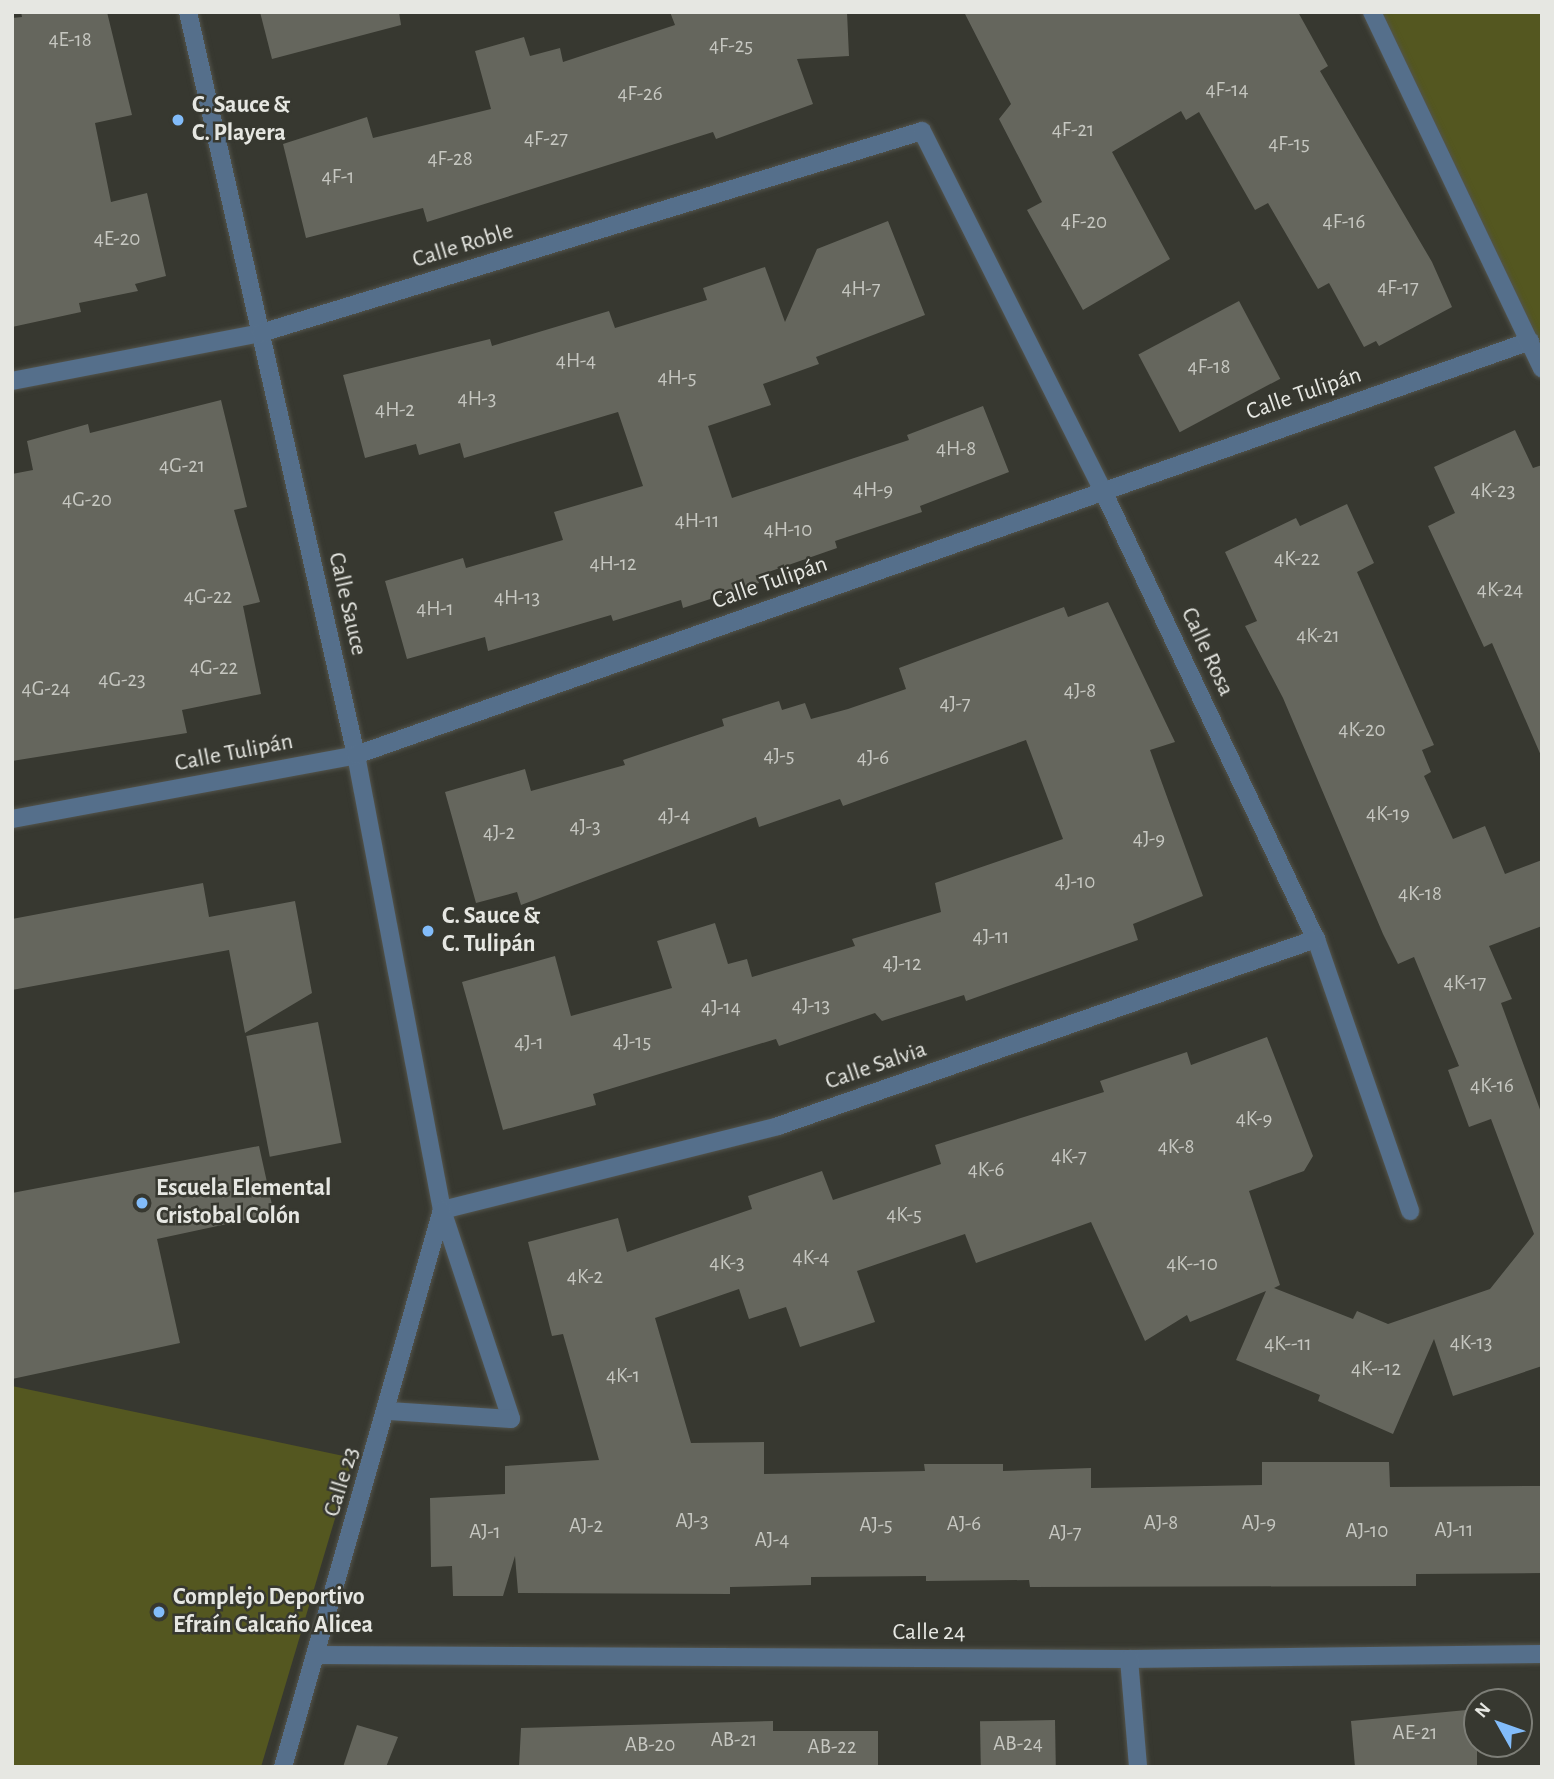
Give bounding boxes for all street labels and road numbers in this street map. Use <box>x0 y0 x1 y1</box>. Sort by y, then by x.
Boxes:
street label: Calle Roble <box>409 217 517 275</box>
street label: Calle Tulipán <box>1243 361 1365 427</box>
street label: Calle Sauce <box>321 550 373 658</box>
street label: Calle Tulipán <box>709 550 831 616</box>
street label: Calle Rosa <box>1174 603 1240 701</box>
street label: Calle Tulipán <box>172 727 296 779</box>
street label: Calle Salvia <box>822 1035 930 1097</box>
street label: Calle 23 <box>318 1444 366 1520</box>
street label: Calle 24 <box>893 1619 965 1647</box>

